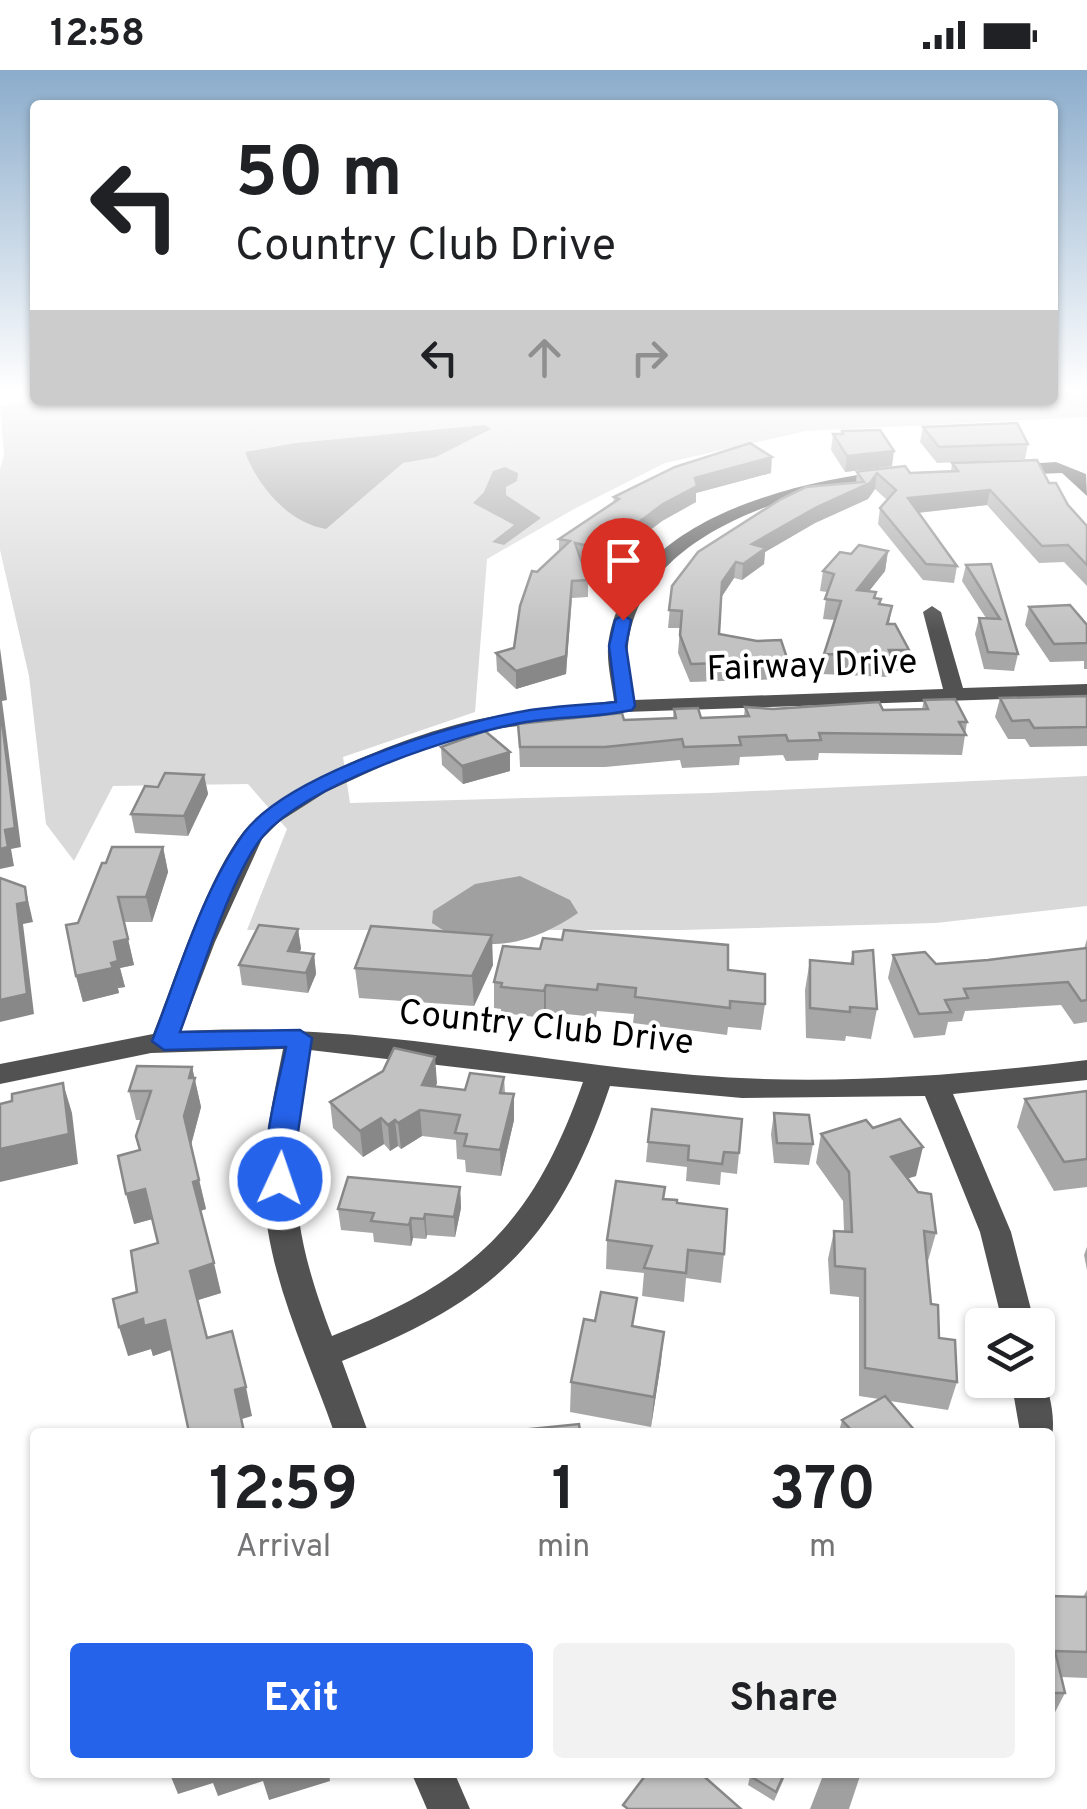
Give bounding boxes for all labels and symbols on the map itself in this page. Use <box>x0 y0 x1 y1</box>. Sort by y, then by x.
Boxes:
pin <box>581 518 666 621</box>
street label: Fairway Drive <box>706 641 918 693</box>
street label: Country Club Drive <box>396 992 696 1066</box>
position arrow <box>228 1127 332 1231</box>

